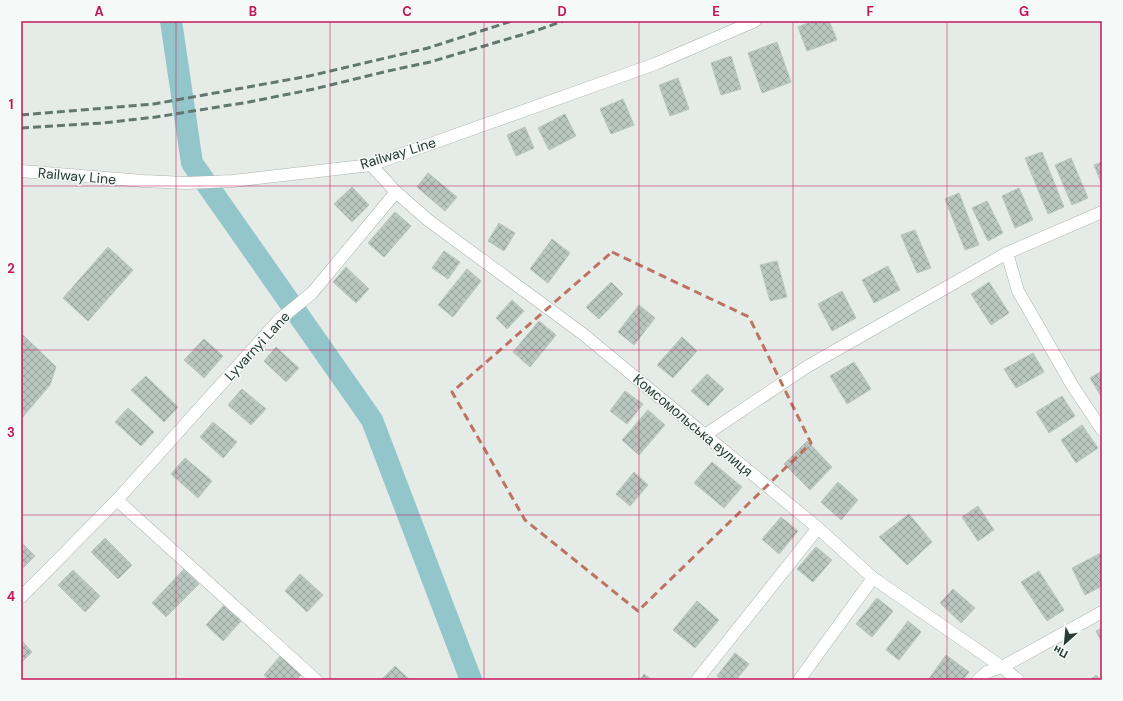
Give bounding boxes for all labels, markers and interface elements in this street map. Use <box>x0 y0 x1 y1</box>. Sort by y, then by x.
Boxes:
text: A <box>94 3 104 20</box>
text: B <box>249 3 257 20</box>
text: C <box>402 3 412 20</box>
text: D <box>557 3 567 20</box>
text: E <box>712 3 720 20</box>
text: F <box>866 3 874 20</box>
text: G <box>1019 3 1029 20</box>
text: 1 <box>9 96 13 113</box>
street label: Railway Line <box>358 133 438 173</box>
street label: Railway Line <box>37 164 117 188</box>
text: 2 <box>7 260 15 277</box>
street label: Lyvarnyi Lane <box>220 308 294 384</box>
street label: Комсомольська вулиця <box>629 370 757 480</box>
text: 3 <box>7 424 15 441</box>
text: 4 <box>7 588 15 605</box>
north arrow <box>1045 623 1085 663</box>
text: Пн <box>1051 642 1070 661</box>

